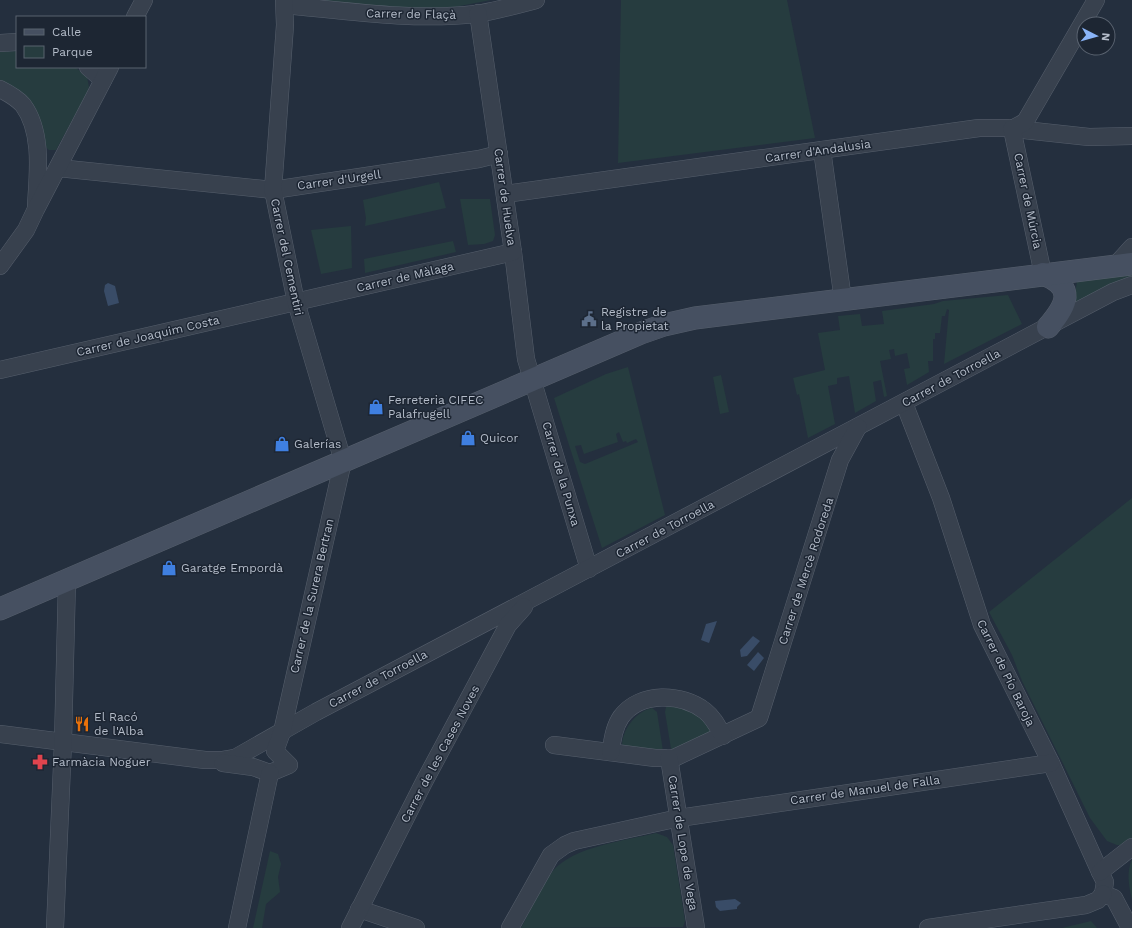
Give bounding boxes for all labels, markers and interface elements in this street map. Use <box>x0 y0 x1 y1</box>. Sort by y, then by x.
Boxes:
street label: Carrer de Flaçà <box>366 6 456 22</box>
legend <box>16 16 146 68</box>
north arrow <box>1076 16 1116 56</box>
text: Calle <box>52 25 81 39</box>
text: N <box>1099 32 1112 42</box>
text: Parque <box>52 45 93 59</box>
street label: Carrer d'Andalusia <box>764 137 872 165</box>
street label: Carrer de Huelva <box>491 147 519 247</box>
street label: Carrer de Múrcia <box>1011 152 1045 250</box>
street label: Carrer d'Urgell <box>296 167 382 193</box>
street label: Carrer del Cementiri <box>268 197 306 317</box>
street label: Carrer de Màlaga <box>355 259 455 295</box>
place label: Registre de la Propietat <box>601 305 669 333</box>
public building icon: Registre de la Propietat <box>580 310 598 328</box>
street label: Carrer de Joaquim Costa <box>75 313 221 359</box>
street label: Carrer de Torroella <box>899 346 1003 410</box>
place label: Ferreteria CIFEC Palafrugell <box>388 393 483 421</box>
shop icon: Ferreteria CIFEC Palafrugell <box>367 398 385 416</box>
street label: Carrer de la Punxa <box>539 420 583 528</box>
shop icon: Quicor <box>459 429 477 447</box>
place label: Quicor <box>480 431 518 445</box>
shop icon: Galerías <box>273 435 291 453</box>
place label: Galerías <box>294 437 341 451</box>
street label: Carrer de Mercè Rodoreda <box>776 495 837 646</box>
street label: Carrer de Torroella <box>613 497 717 561</box>
street label: Carrer de la Surera Bertran <box>287 517 337 675</box>
shop icon: Garatge Empordà <box>160 559 178 577</box>
place label: Garatge Empordà <box>181 561 283 575</box>
street label: Carrer de Pío Baroja <box>974 617 1038 729</box>
street label: Carrer de Torroella <box>326 647 430 711</box>
street label: Carrer de les Cases Noves <box>398 683 482 825</box>
place label: El Racó de l'Alba <box>94 710 144 738</box>
restaurant icon: El Racó de l'Alba <box>73 715 91 733</box>
pharmacy icon: Farmàcia Noguer <box>31 753 49 771</box>
place label: Farmàcia Noguer <box>52 755 151 769</box>
street label: Carrer de Manuel de Falla <box>789 773 941 807</box>
street label: Carrer de Lope de Vega <box>665 774 701 912</box>

